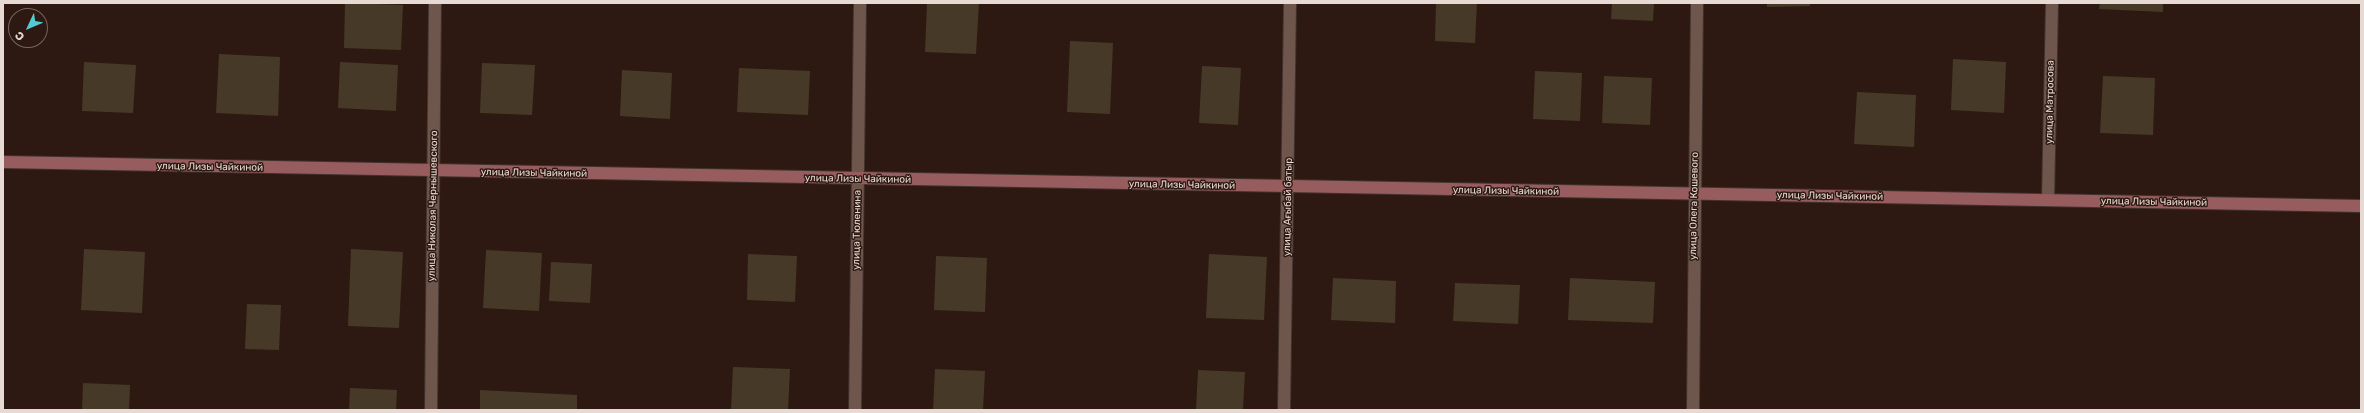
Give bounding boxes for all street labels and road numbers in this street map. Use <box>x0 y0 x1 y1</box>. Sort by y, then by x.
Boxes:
street label: улица Матросова <box>2043 60 2057 144</box>
street label: улица Николая Чернышевского <box>426 130 440 282</box>
street label: улица Олега Кошевого <box>1687 152 1701 260</box>
street label: улица Ағыбай батыр <box>1281 158 1295 256</box>
street label: улица Лизы Чайкиной <box>157 160 263 174</box>
street label: улица Лизы Чайкиной <box>481 166 587 180</box>
street label: улица Лизы Чайкиной <box>805 172 911 186</box>
street label: улица Лизы Чайкиной <box>1129 178 1235 192</box>
street label: улица Лизы Чайкиной <box>1453 184 1559 198</box>
street label: улица Лизы Чайкиной <box>1777 189 1883 203</box>
street label: улица Тюленина <box>850 190 864 270</box>
street label: улица Лизы Чайкиной <box>2101 195 2207 209</box>

